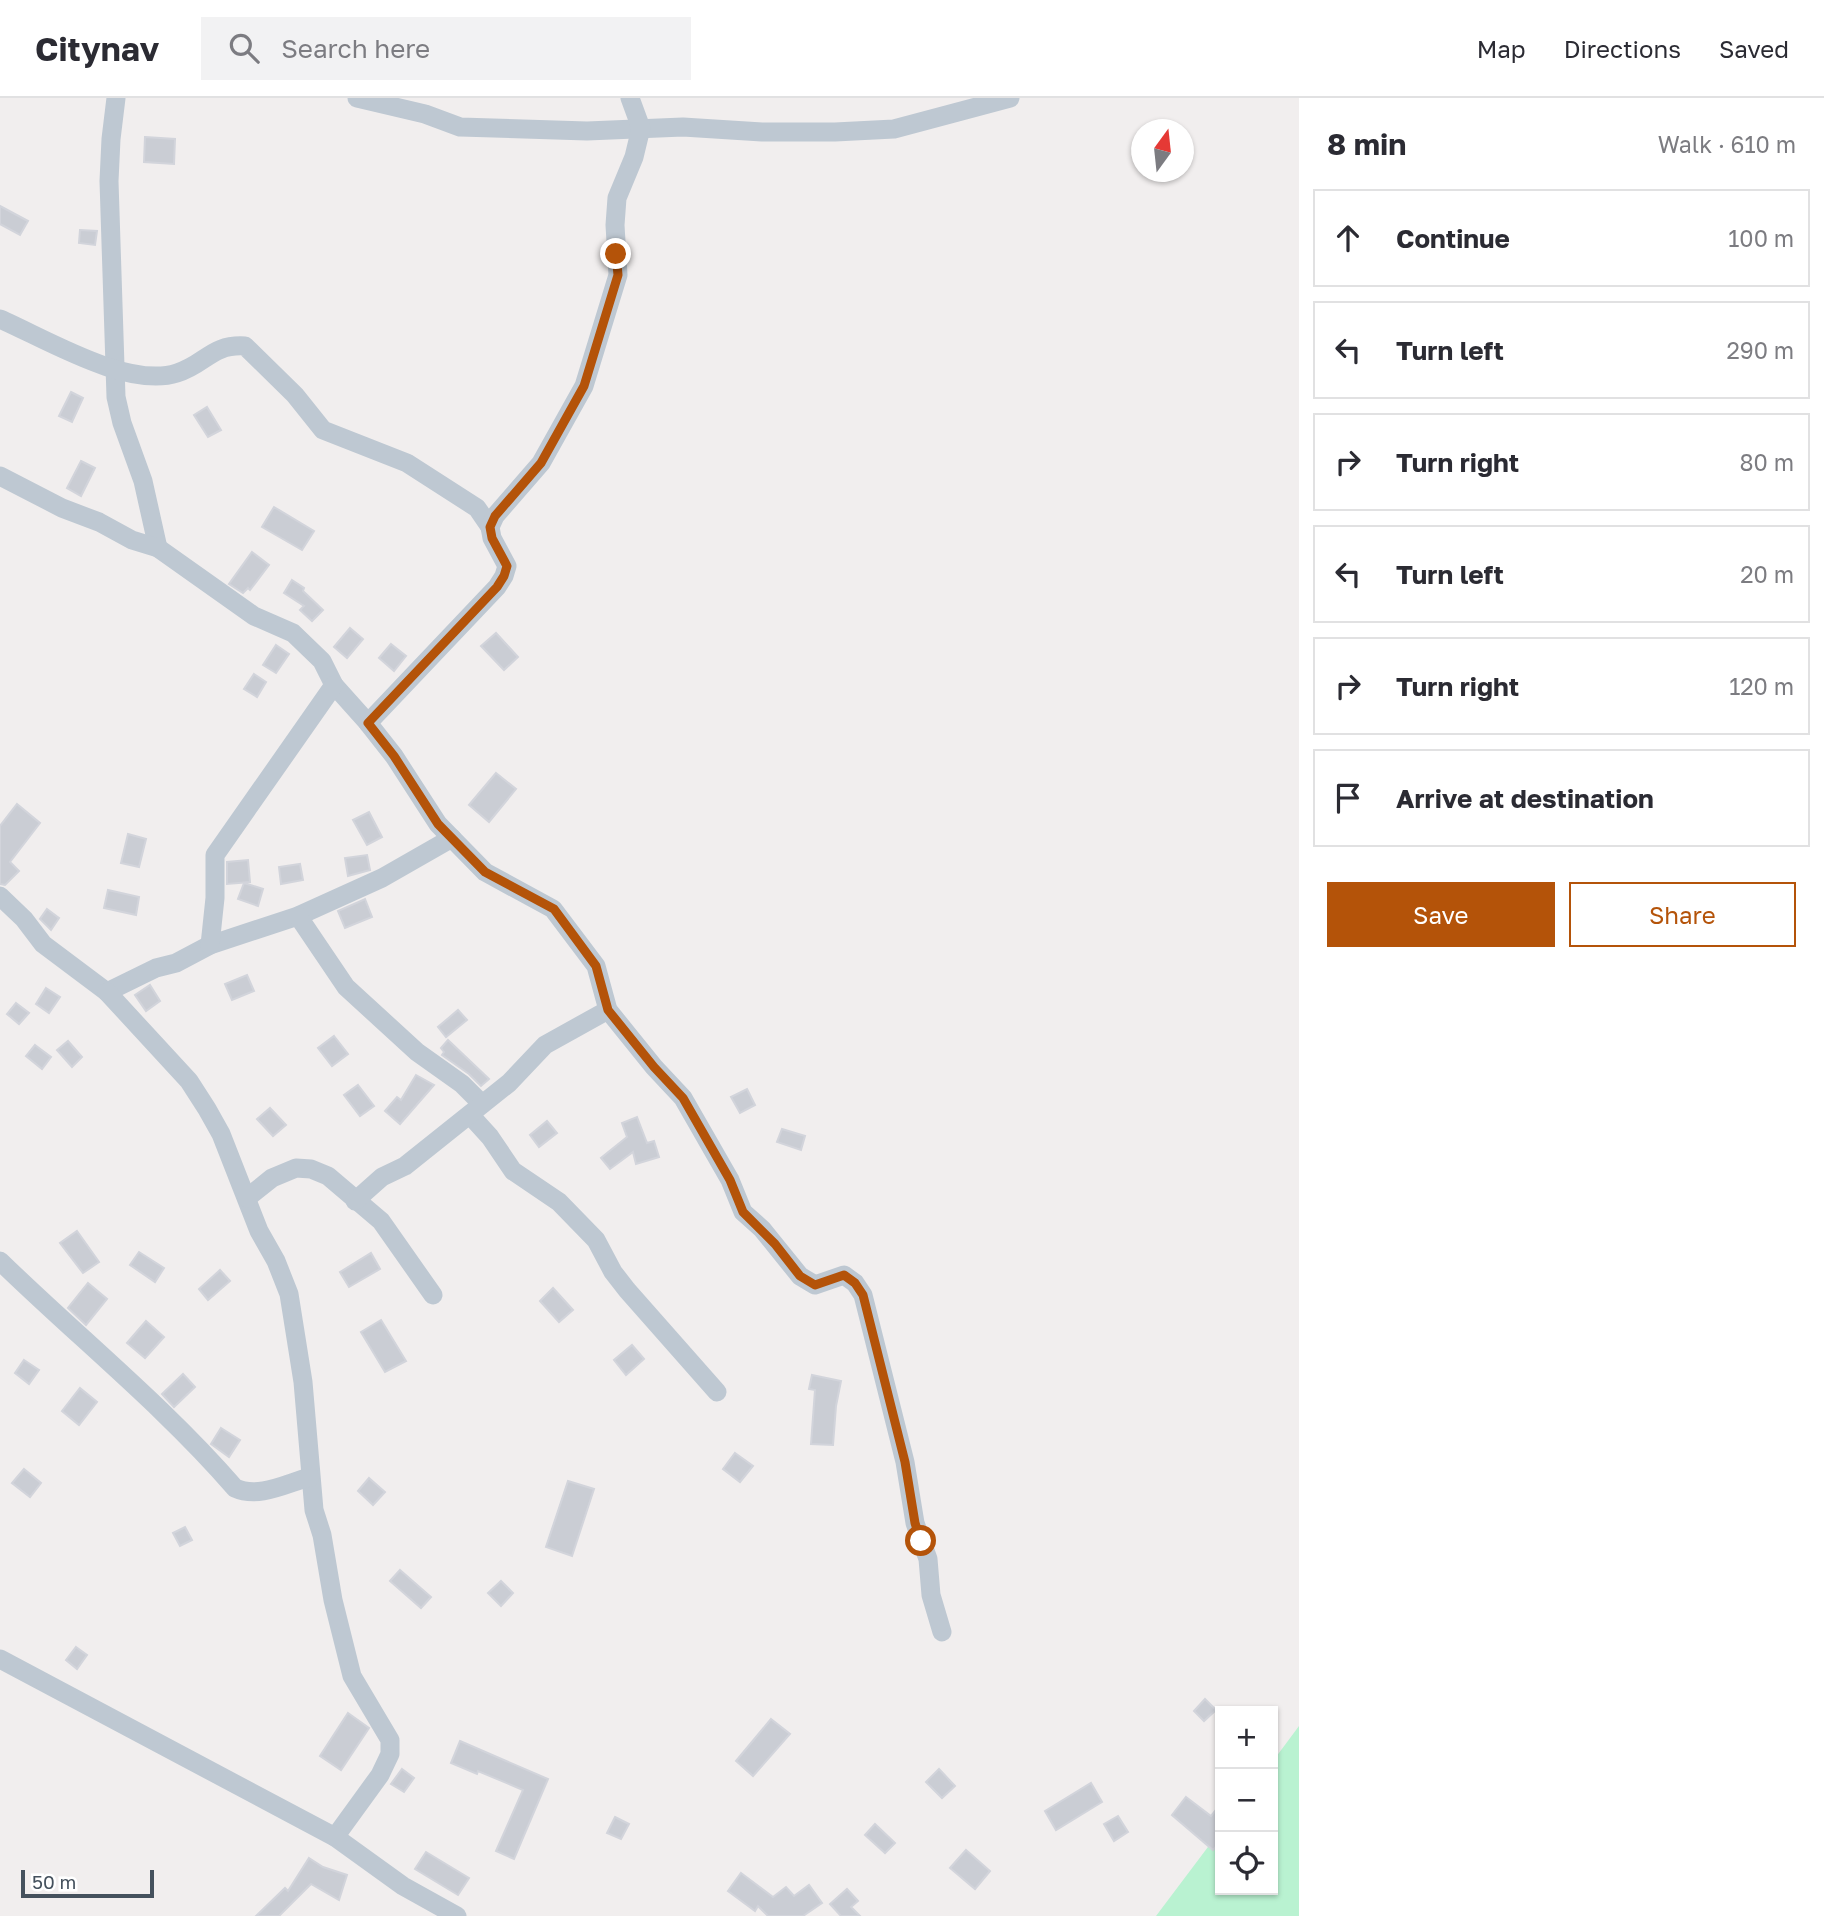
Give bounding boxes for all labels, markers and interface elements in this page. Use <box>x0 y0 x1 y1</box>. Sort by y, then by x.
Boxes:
search box <box>201 17 691 80</box>
text: Citynav <box>35 29 159 68</box>
icon: search <box>225 29 263 67</box>
text: Search here <box>281 33 430 64</box>
text: Map <box>1477 34 1526 63</box>
text: Directions <box>1564 34 1681 63</box>
text: Saved <box>1719 34 1789 63</box>
north arrow <box>1131 119 1194 182</box>
text: 8 min <box>1327 126 1406 162</box>
text: Walk · 610 m <box>1658 130 1796 158</box>
icon: ahead <box>1329 219 1367 257</box>
text: Continue <box>1396 223 1510 254</box>
text: 100 m <box>1728 224 1794 252</box>
route end <box>600 238 631 269</box>
icon: left <box>1329 331 1367 369</box>
text: Turn left <box>1396 335 1504 366</box>
text: 290 m <box>1726 336 1794 364</box>
icon: right <box>1329 443 1367 481</box>
text: Turn right <box>1396 447 1519 478</box>
text: 80 m <box>1740 448 1794 476</box>
icon: left <box>1329 555 1367 593</box>
text: Turn left <box>1396 559 1504 590</box>
text: 20 m <box>1740 560 1794 588</box>
icon: right <box>1329 667 1367 705</box>
text: Turn right <box>1396 671 1519 702</box>
text: 120 m <box>1729 672 1794 700</box>
icon: arrive <box>1329 779 1367 817</box>
text: Arrive at destination <box>1396 783 1654 814</box>
button: Save <box>1327 882 1555 947</box>
button: Share <box>1569 882 1796 947</box>
route start <box>905 1525 936 1556</box>
map controls <box>1215 1706 1278 1895</box>
button: + <box>1215 1706 1278 1769</box>
button: − <box>1215 1769 1278 1832</box>
button: locate <box>1215 1832 1278 1895</box>
scale bar <box>21 1867 154 1899</box>
text: 50 m <box>32 1870 76 1893</box>

